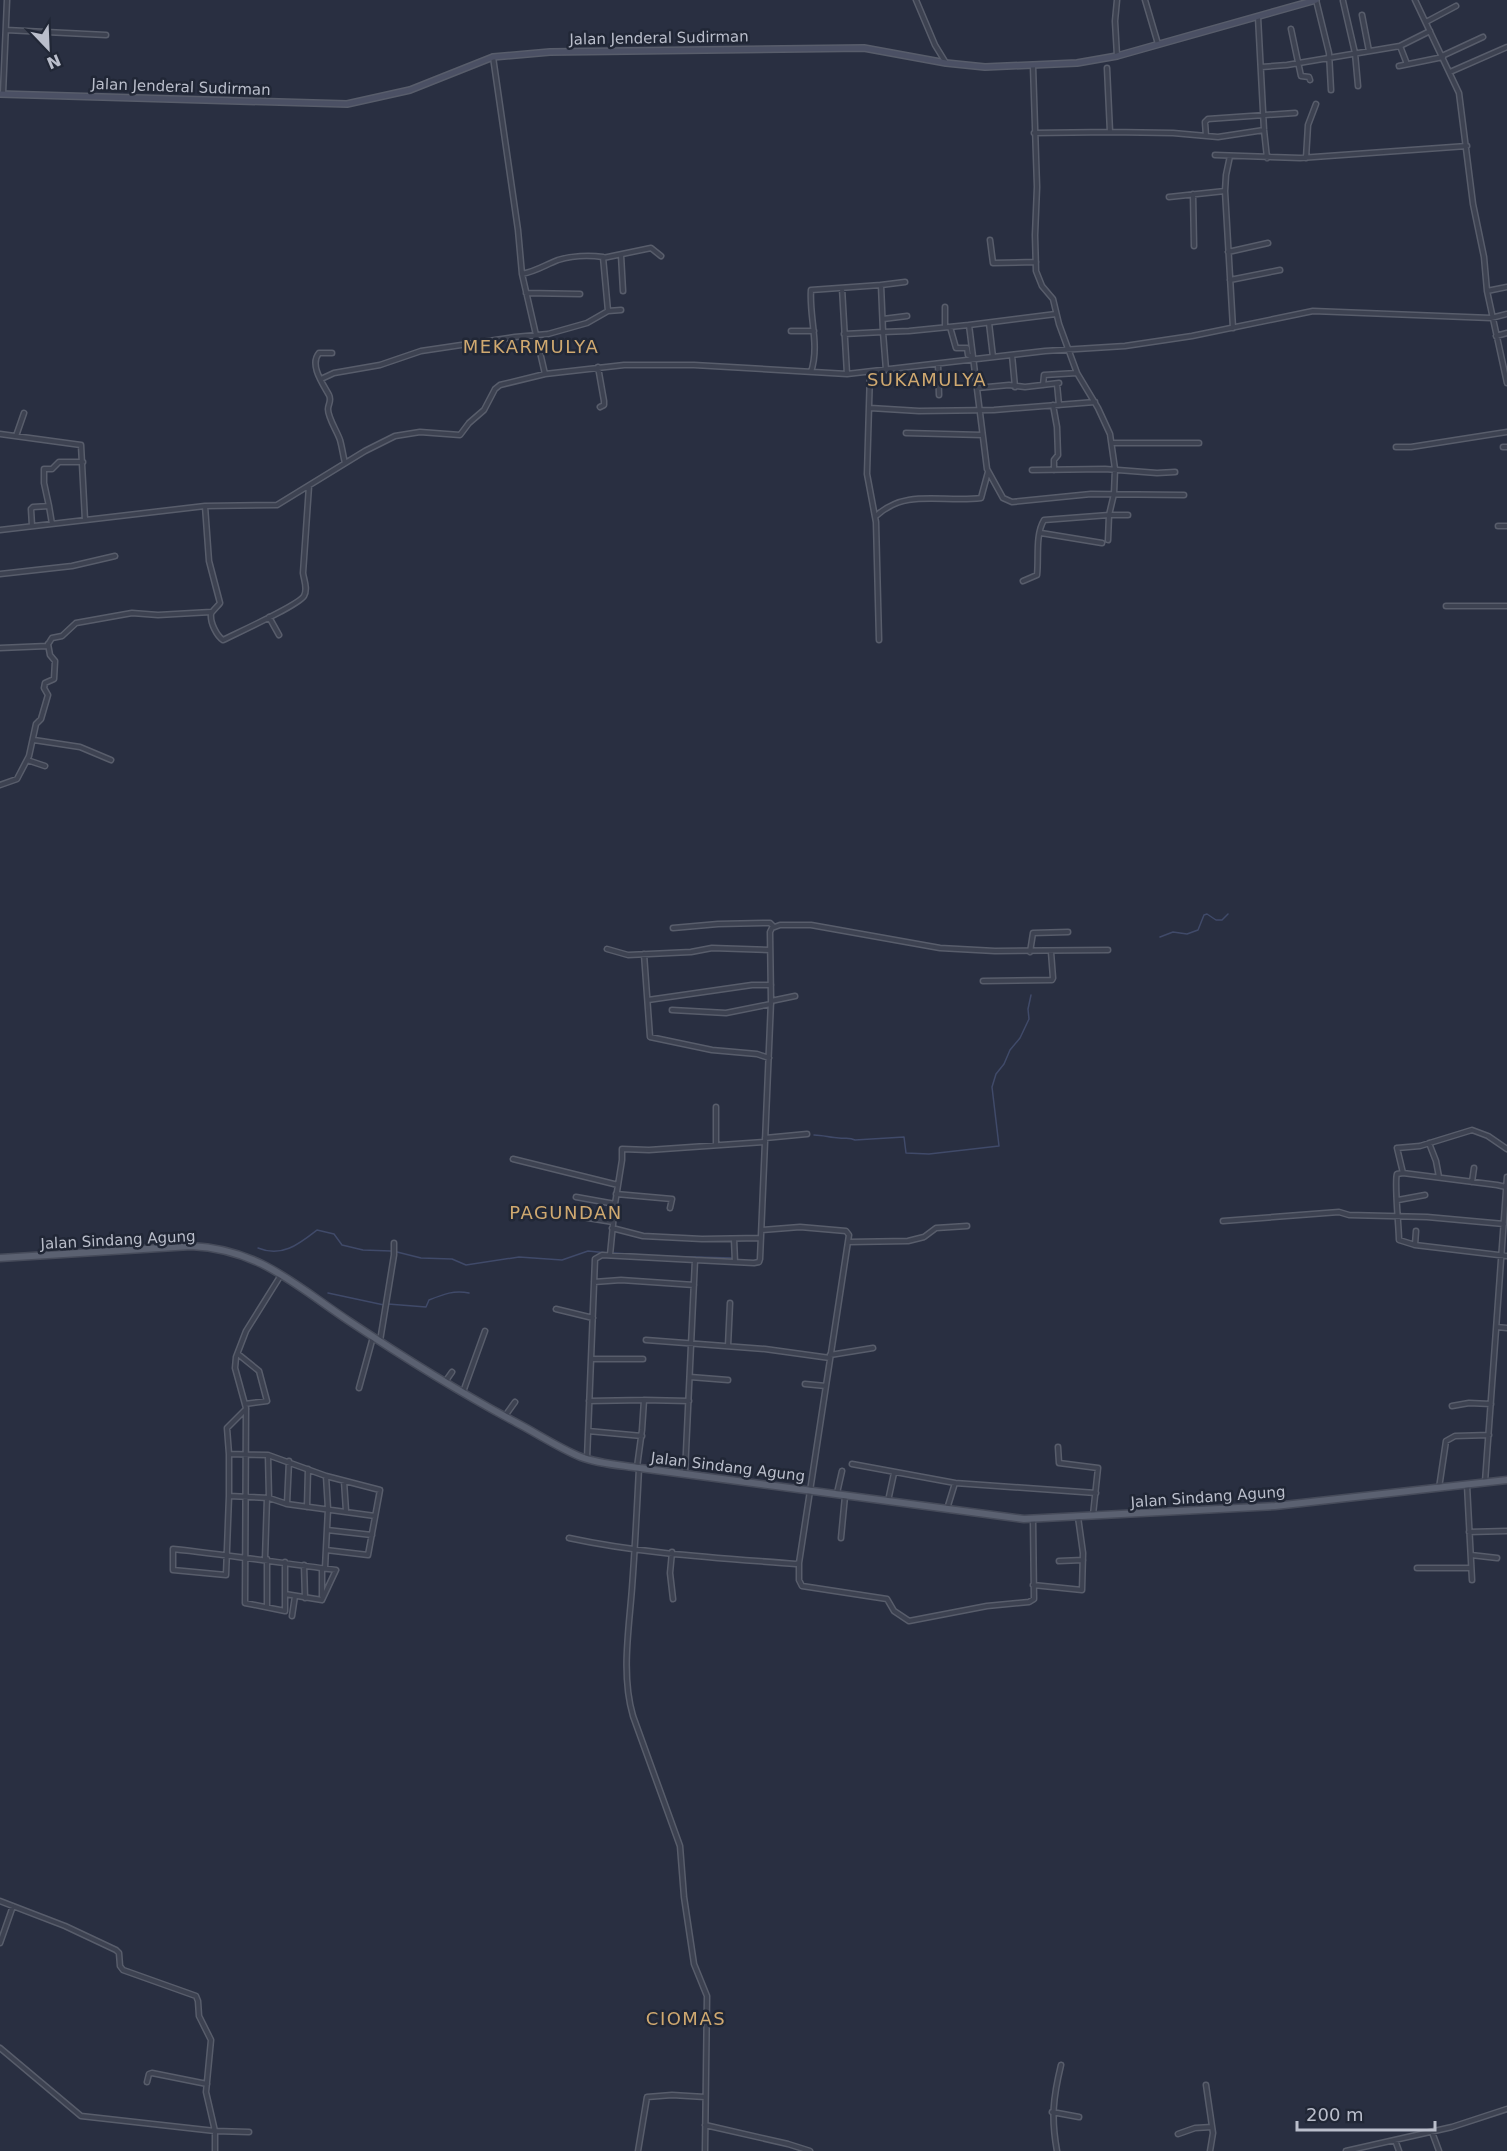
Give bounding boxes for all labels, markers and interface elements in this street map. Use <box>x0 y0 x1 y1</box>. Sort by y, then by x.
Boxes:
north arrow <box>18 18 78 78</box>
street label: Jalan Jenderal Sudirman <box>568 27 749 49</box>
text: N <box>44 50 64 73</box>
street label: Jalan Jenderal Sudirman <box>90 75 271 99</box>
district label: MEKARMULYA <box>463 336 599 357</box>
district label: SUKAMULYA <box>867 369 987 390</box>
district label: PAGUNDAN <box>509 1202 623 1223</box>
street label: Jalan Sindang Agung <box>39 1227 196 1253</box>
street label: Jalan Sindang Agung <box>649 1448 806 1485</box>
street label: Jalan Sindang Agung <box>1129 1483 1286 1511</box>
district label: CIOMAS <box>646 2008 726 2029</box>
scale bar <box>1297 2094 1435 2132</box>
text: 200 m <box>1306 2104 1364 2125</box>

